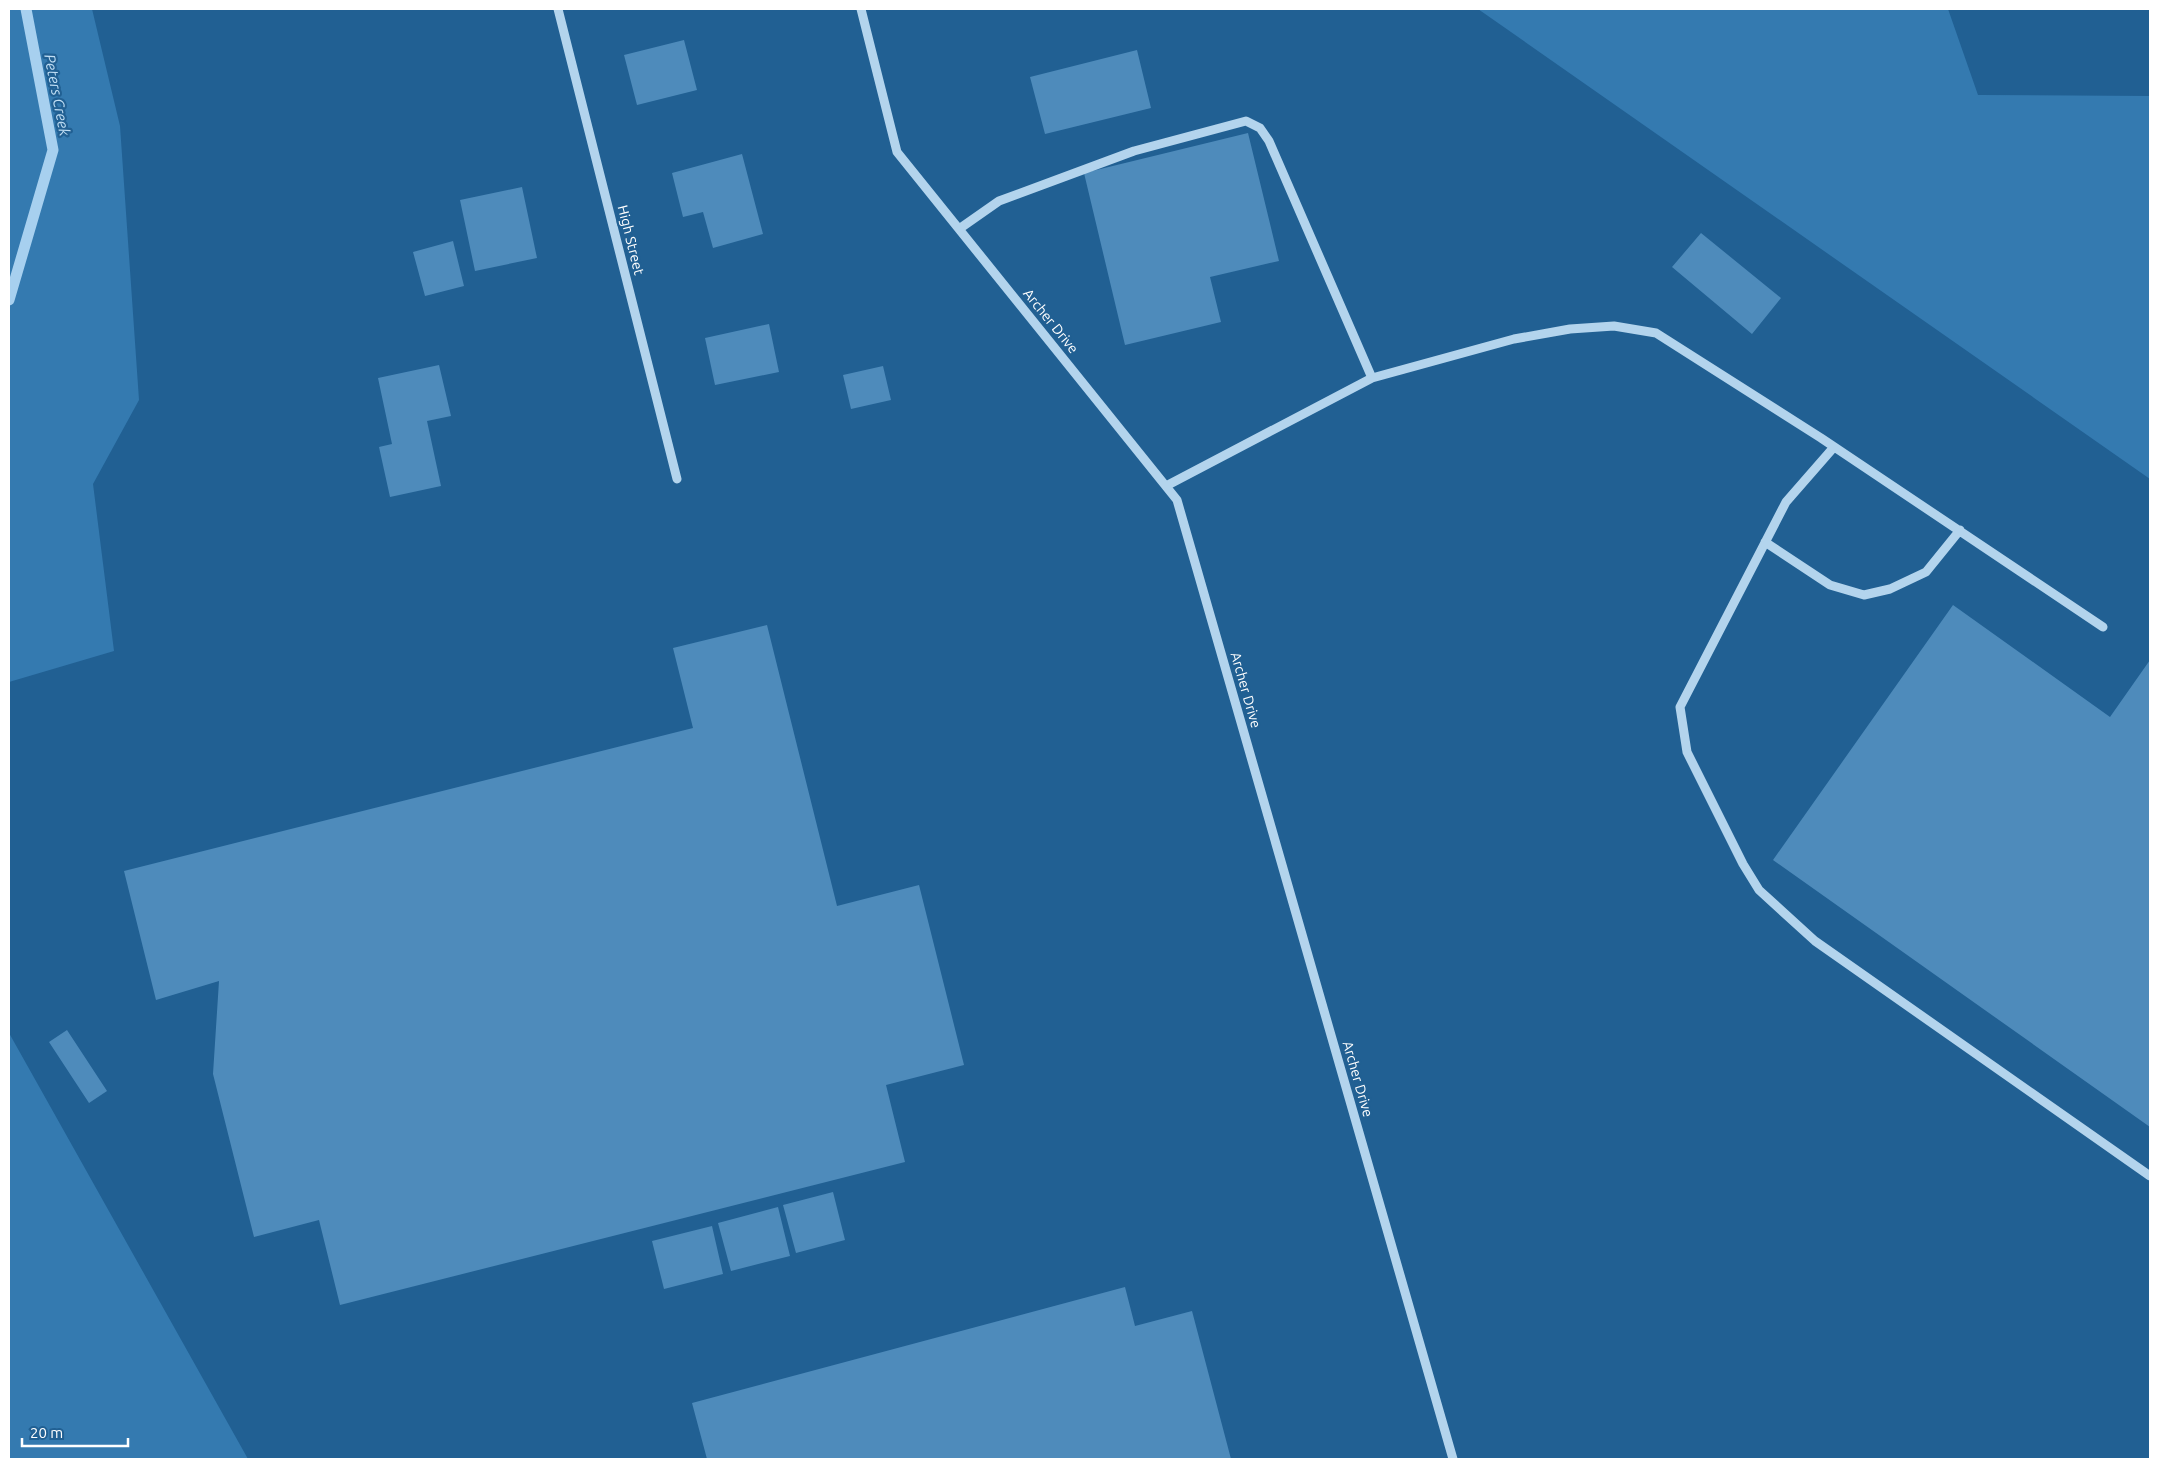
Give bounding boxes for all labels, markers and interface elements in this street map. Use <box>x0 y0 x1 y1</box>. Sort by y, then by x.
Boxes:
water label: Peters Creek <box>41 52 74 138</box>
street label: High Street <box>615 203 648 277</box>
street label: Archer Drive <box>1020 286 1082 356</box>
street label: Archer Drive <box>1228 650 1264 730</box>
street label: Archer Drive <box>1340 1039 1376 1119</box>
scale bar <box>22 1416 129 1448</box>
text: 20 m <box>30 1424 63 1441</box>

